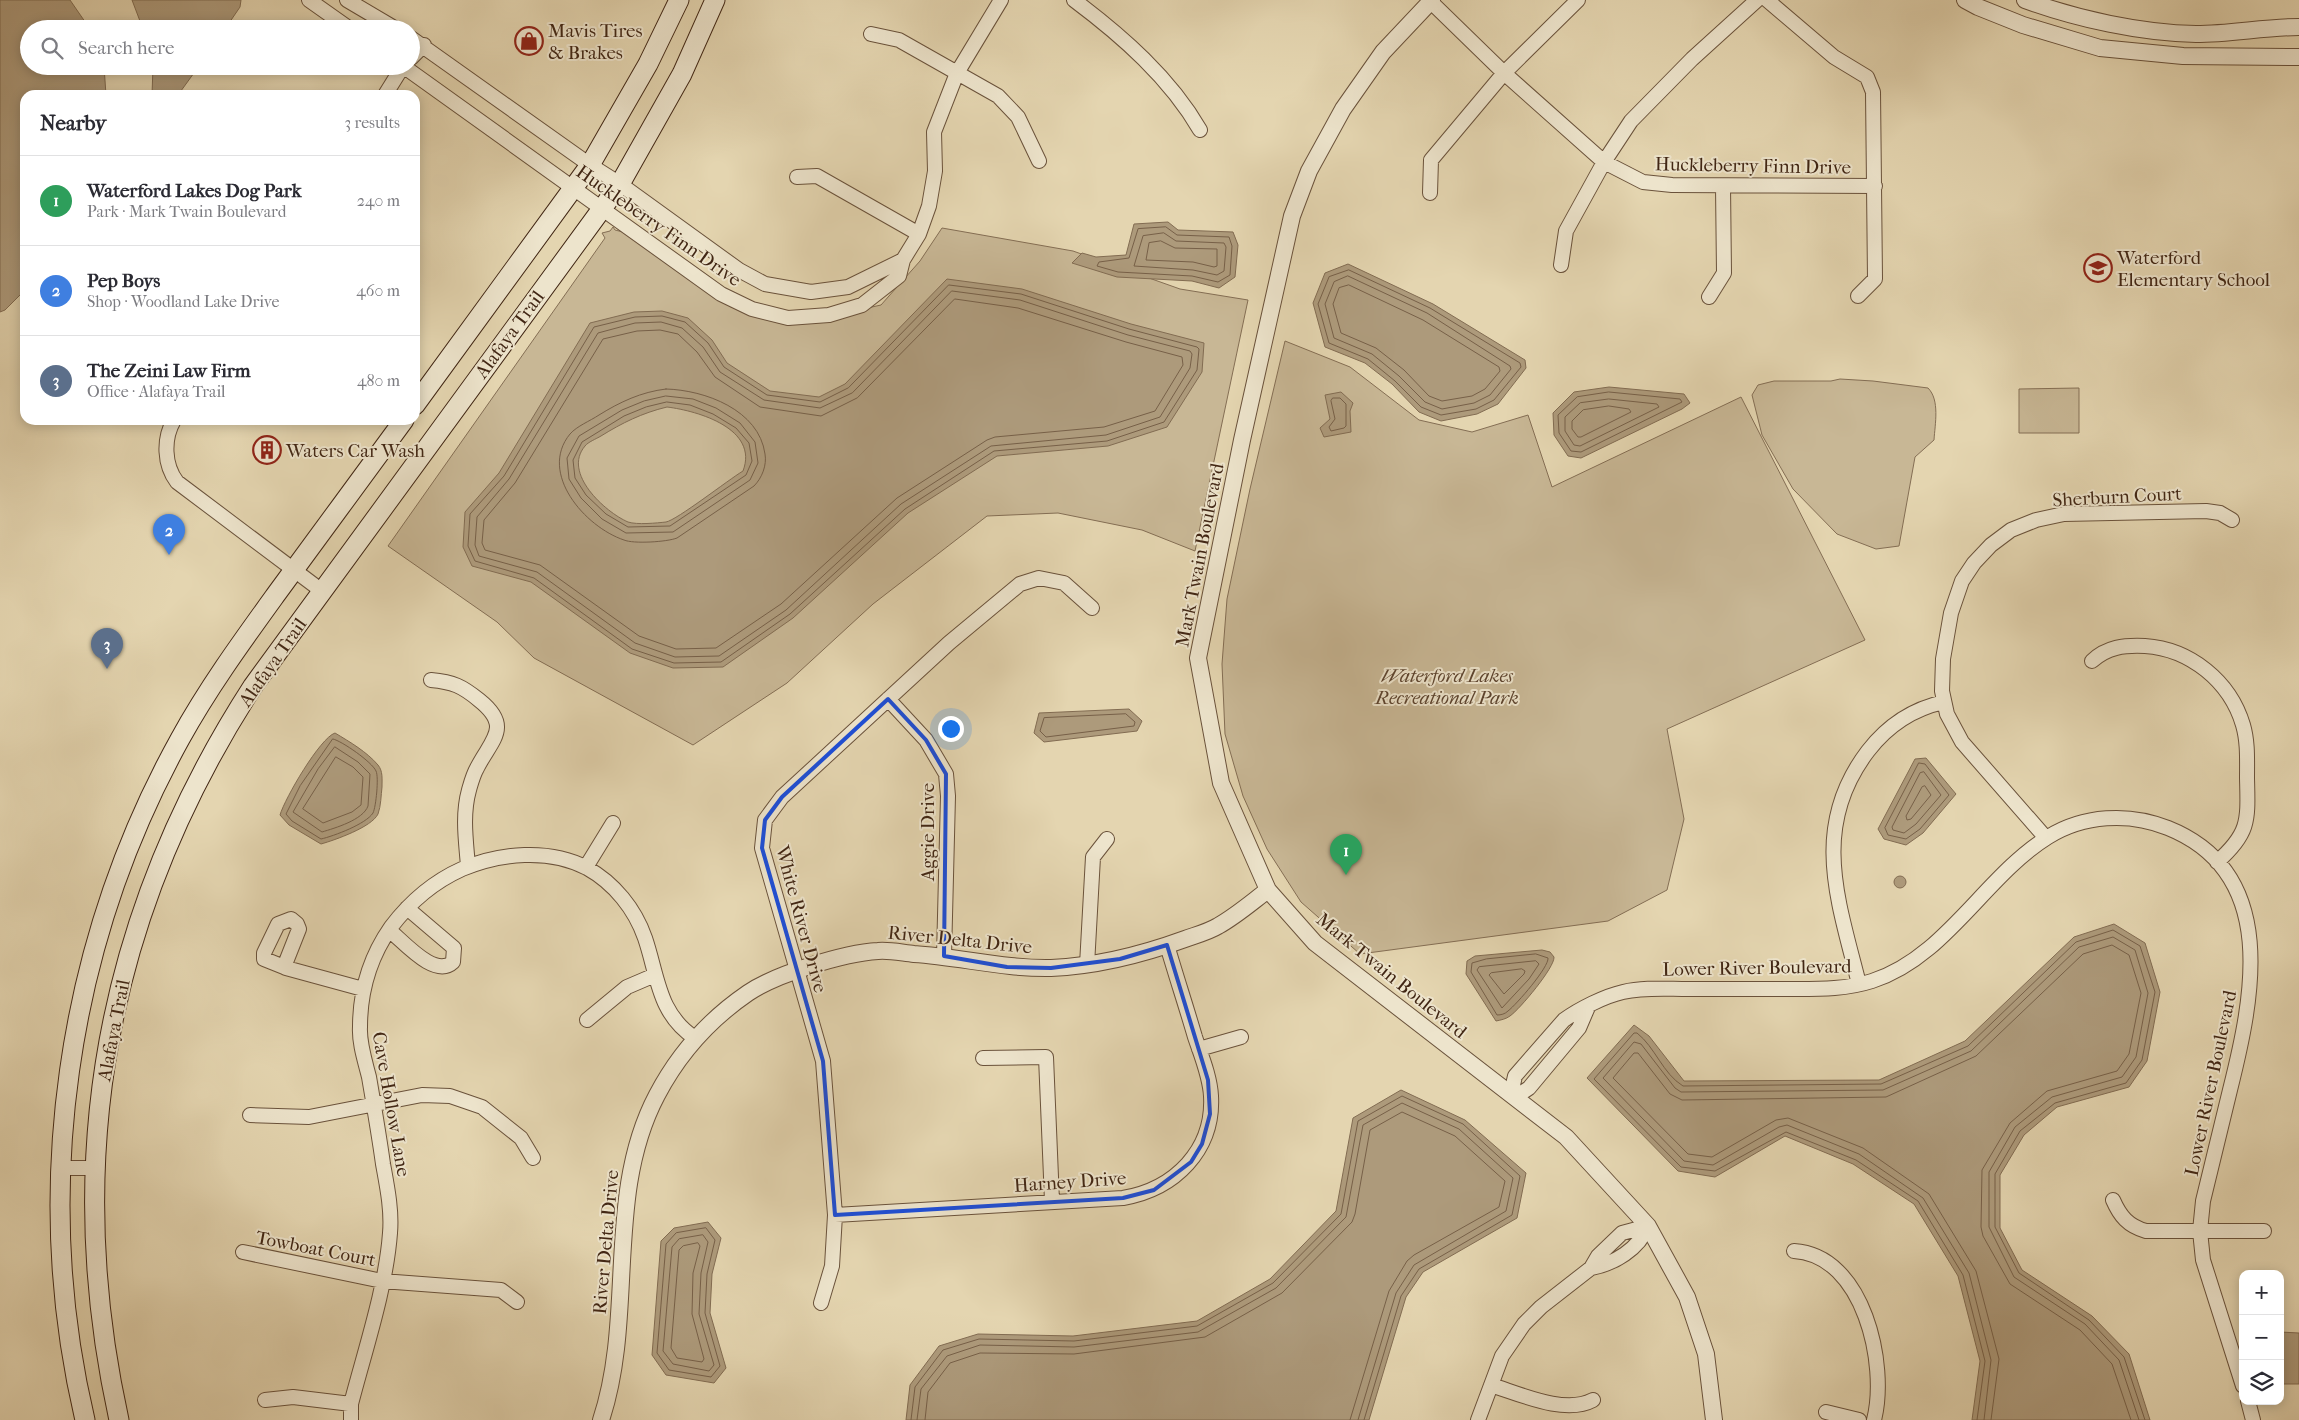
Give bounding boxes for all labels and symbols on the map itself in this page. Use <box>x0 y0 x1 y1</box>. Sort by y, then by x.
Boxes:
place label: Mavis Tires & Brakes <box>548 20 643 64</box>
shop icon: Mavis Tires & Brakes <box>514 26 544 56</box>
street label: Huckleberry Finn Drive <box>1655 153 1851 179</box>
street label: Huckleberry Finn Drive <box>572 161 745 291</box>
place label: Waterford Elementary School <box>2116 247 2270 291</box>
school or university icon: Waterford Elementary School <box>2083 253 2113 283</box>
street label: Alafaya Trail <box>470 286 549 384</box>
building icon: Waters Car Wash <box>252 435 282 465</box>
place label: Waters Car Wash <box>285 440 425 462</box>
street label: Mark Twain Boulevard <box>1171 461 1229 649</box>
street label: Sherburn Court <box>2052 483 2183 511</box>
pin: 2 <box>153 514 185 555</box>
street label: Alafaya Trail <box>234 614 311 712</box>
pin: 3 <box>91 628 123 669</box>
park label: Waterford Lakes Recreational Park <box>1373 665 1519 709</box>
your location <box>938 716 964 742</box>
street label: Aggie Drive <box>917 783 939 882</box>
pin: 1 <box>1330 834 1362 875</box>
street label: White River Drive <box>771 842 831 995</box>
street label: Mark Twain Boulevard <box>1312 908 1471 1044</box>
street label: River Delta Drive <box>887 921 1033 959</box>
street label: Lower River Boulevard <box>1662 955 1852 981</box>
street label: Alafaya Trail <box>93 977 135 1084</box>
street label: Lower River Boulevard <box>2181 988 2242 1178</box>
street label: Cave Hollow Lane <box>367 1030 415 1178</box>
street label: Harney Drive <box>1013 1167 1127 1197</box>
street label: River Delta Drive <box>589 1169 623 1315</box>
street label: Towboat Court <box>254 1227 378 1271</box>

